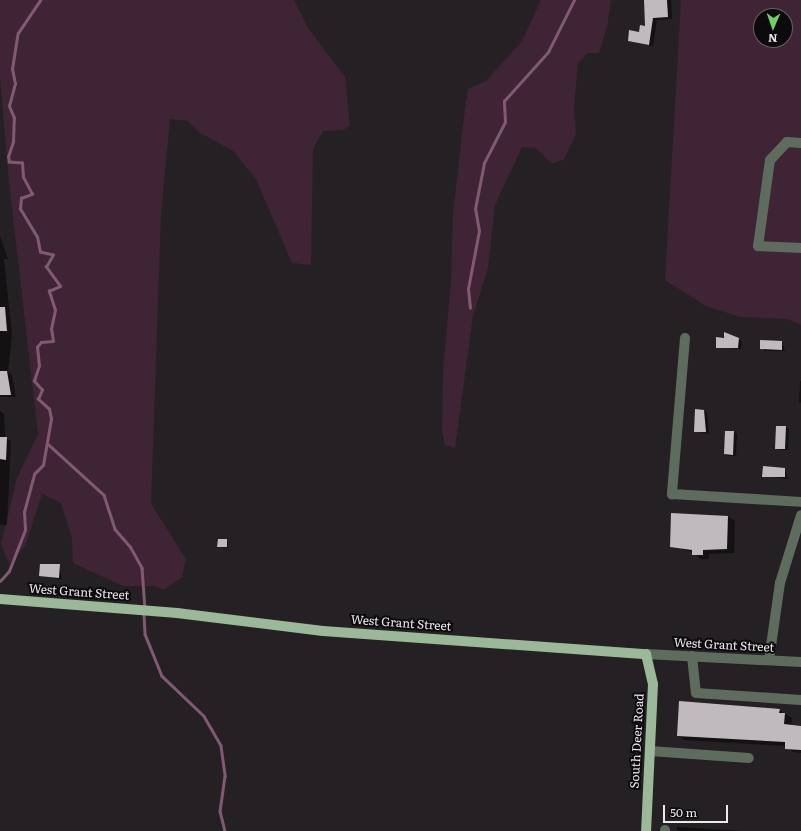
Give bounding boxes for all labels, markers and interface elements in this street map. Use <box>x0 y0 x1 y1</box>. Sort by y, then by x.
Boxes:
north arrow <box>753 8 793 48</box>
text: N <box>768 31 778 47</box>
street label: West Grant Street <box>28 581 130 603</box>
street label: West Grant Street <box>350 612 452 634</box>
street label: West Grant Street <box>673 635 775 655</box>
street label: South Deer Road <box>627 693 647 789</box>
scale bar <box>665 797 730 823</box>
text: 50 m <box>670 803 697 821</box>

